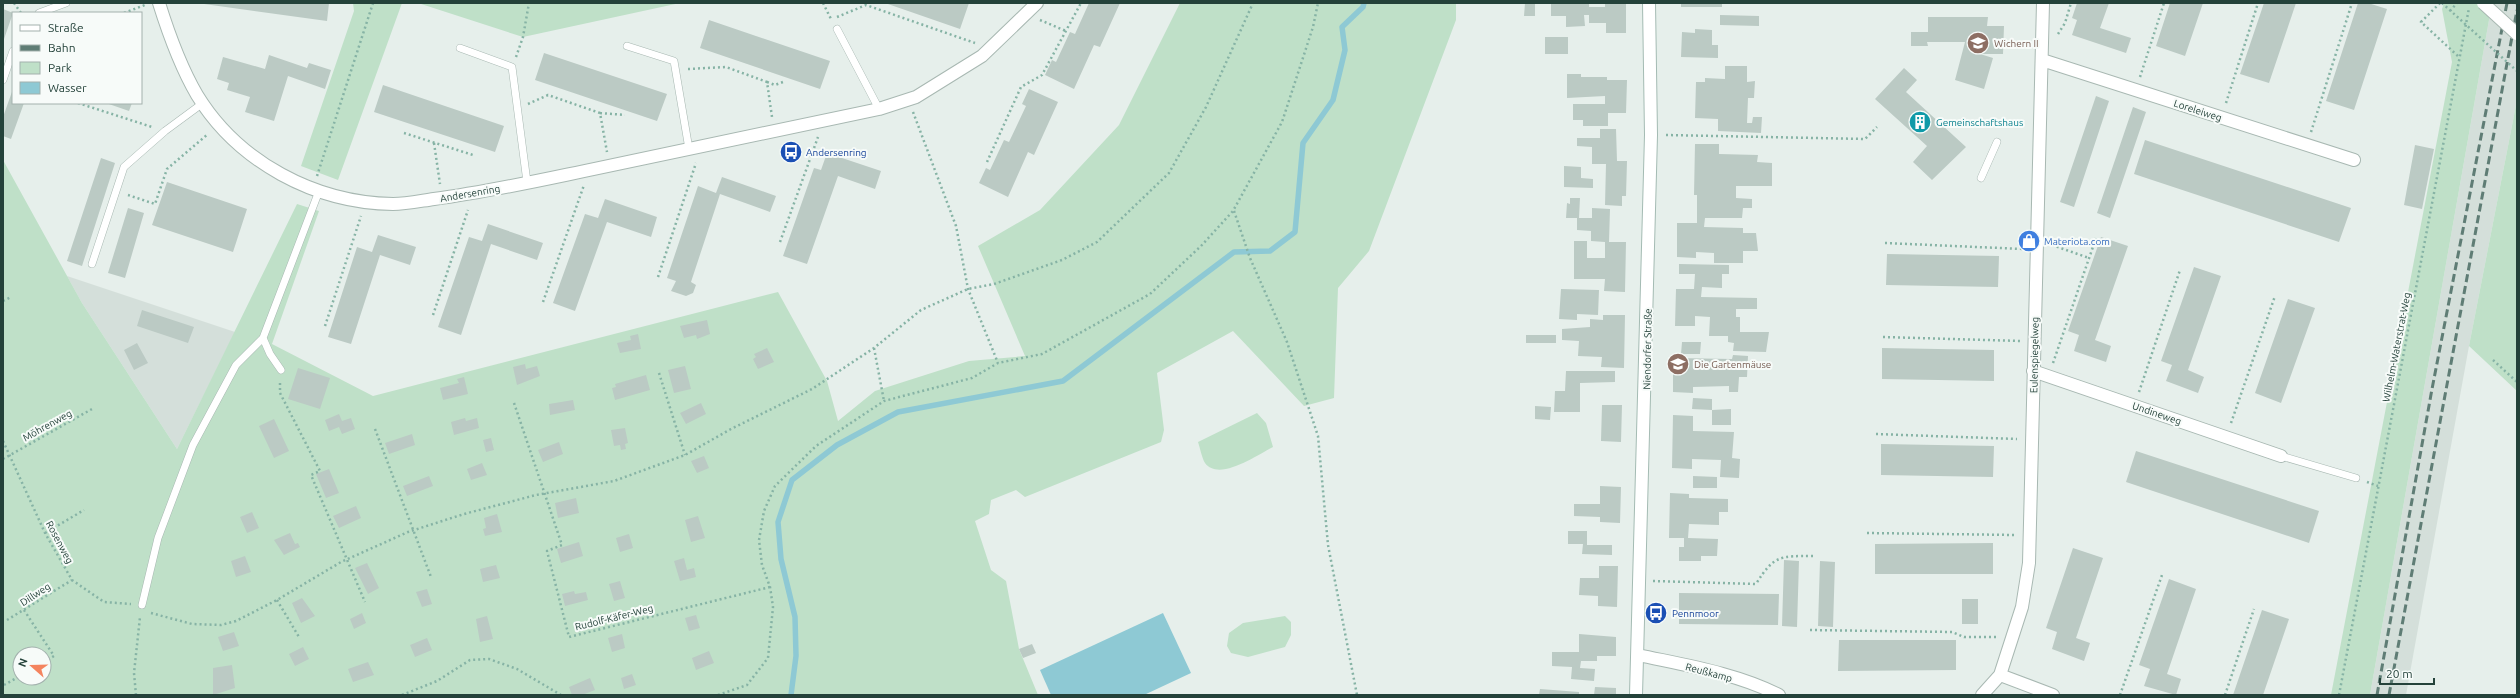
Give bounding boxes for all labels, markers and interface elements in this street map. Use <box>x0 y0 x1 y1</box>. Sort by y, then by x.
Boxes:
legend <box>12 12 142 104</box>
text: Straße <box>48 21 84 34</box>
school or university icon: Wichern II <box>1965 30 1991 56</box>
place label: Wichern II <box>1994 38 2039 49</box>
text: Bahn <box>48 41 76 54</box>
text: Park <box>48 61 72 74</box>
text: Wasser <box>48 81 87 94</box>
street label: Loreleiweg <box>2172 98 2223 123</box>
building icon: Gemeinschaftshaus <box>1907 109 1933 135</box>
place label: Gemeinschaftshaus <box>1936 117 2023 128</box>
bus stop icon: Andersenring <box>778 139 804 165</box>
place label: Andersenring <box>806 147 867 158</box>
street label: Andersenring <box>439 183 501 204</box>
shop icon: Materiota.com <box>2016 228 2042 254</box>
place label: Materiota.com <box>2044 236 2110 247</box>
street label: Wilhelm-Waterstrat-Weg <box>2380 291 2413 403</box>
street label: Niendorfer Straße <box>1641 308 1654 390</box>
street label: Eulenspiegelweg <box>2028 317 2041 393</box>
school or university icon: Die Gartenmäuse <box>1665 351 1691 377</box>
place label: Die Gartenmäuse <box>1694 359 1771 370</box>
street label: Undineweg <box>2131 400 2183 427</box>
street label: Möhrenweg <box>21 407 74 443</box>
street label: Rosenweg <box>44 519 75 565</box>
street label: Dillweg <box>18 581 52 608</box>
bus stop icon: Pennmoor <box>1643 600 1669 626</box>
street label: Rudolf-Käfer-Weg <box>574 602 654 633</box>
place label: Pennmoor <box>1672 608 1719 619</box>
north arrow <box>12 646 52 686</box>
text: N <box>16 657 30 668</box>
scale bar <box>2380 660 2434 686</box>
street label: Reußkamp <box>1684 661 1734 684</box>
text: 20 m <box>2386 667 2413 680</box>

